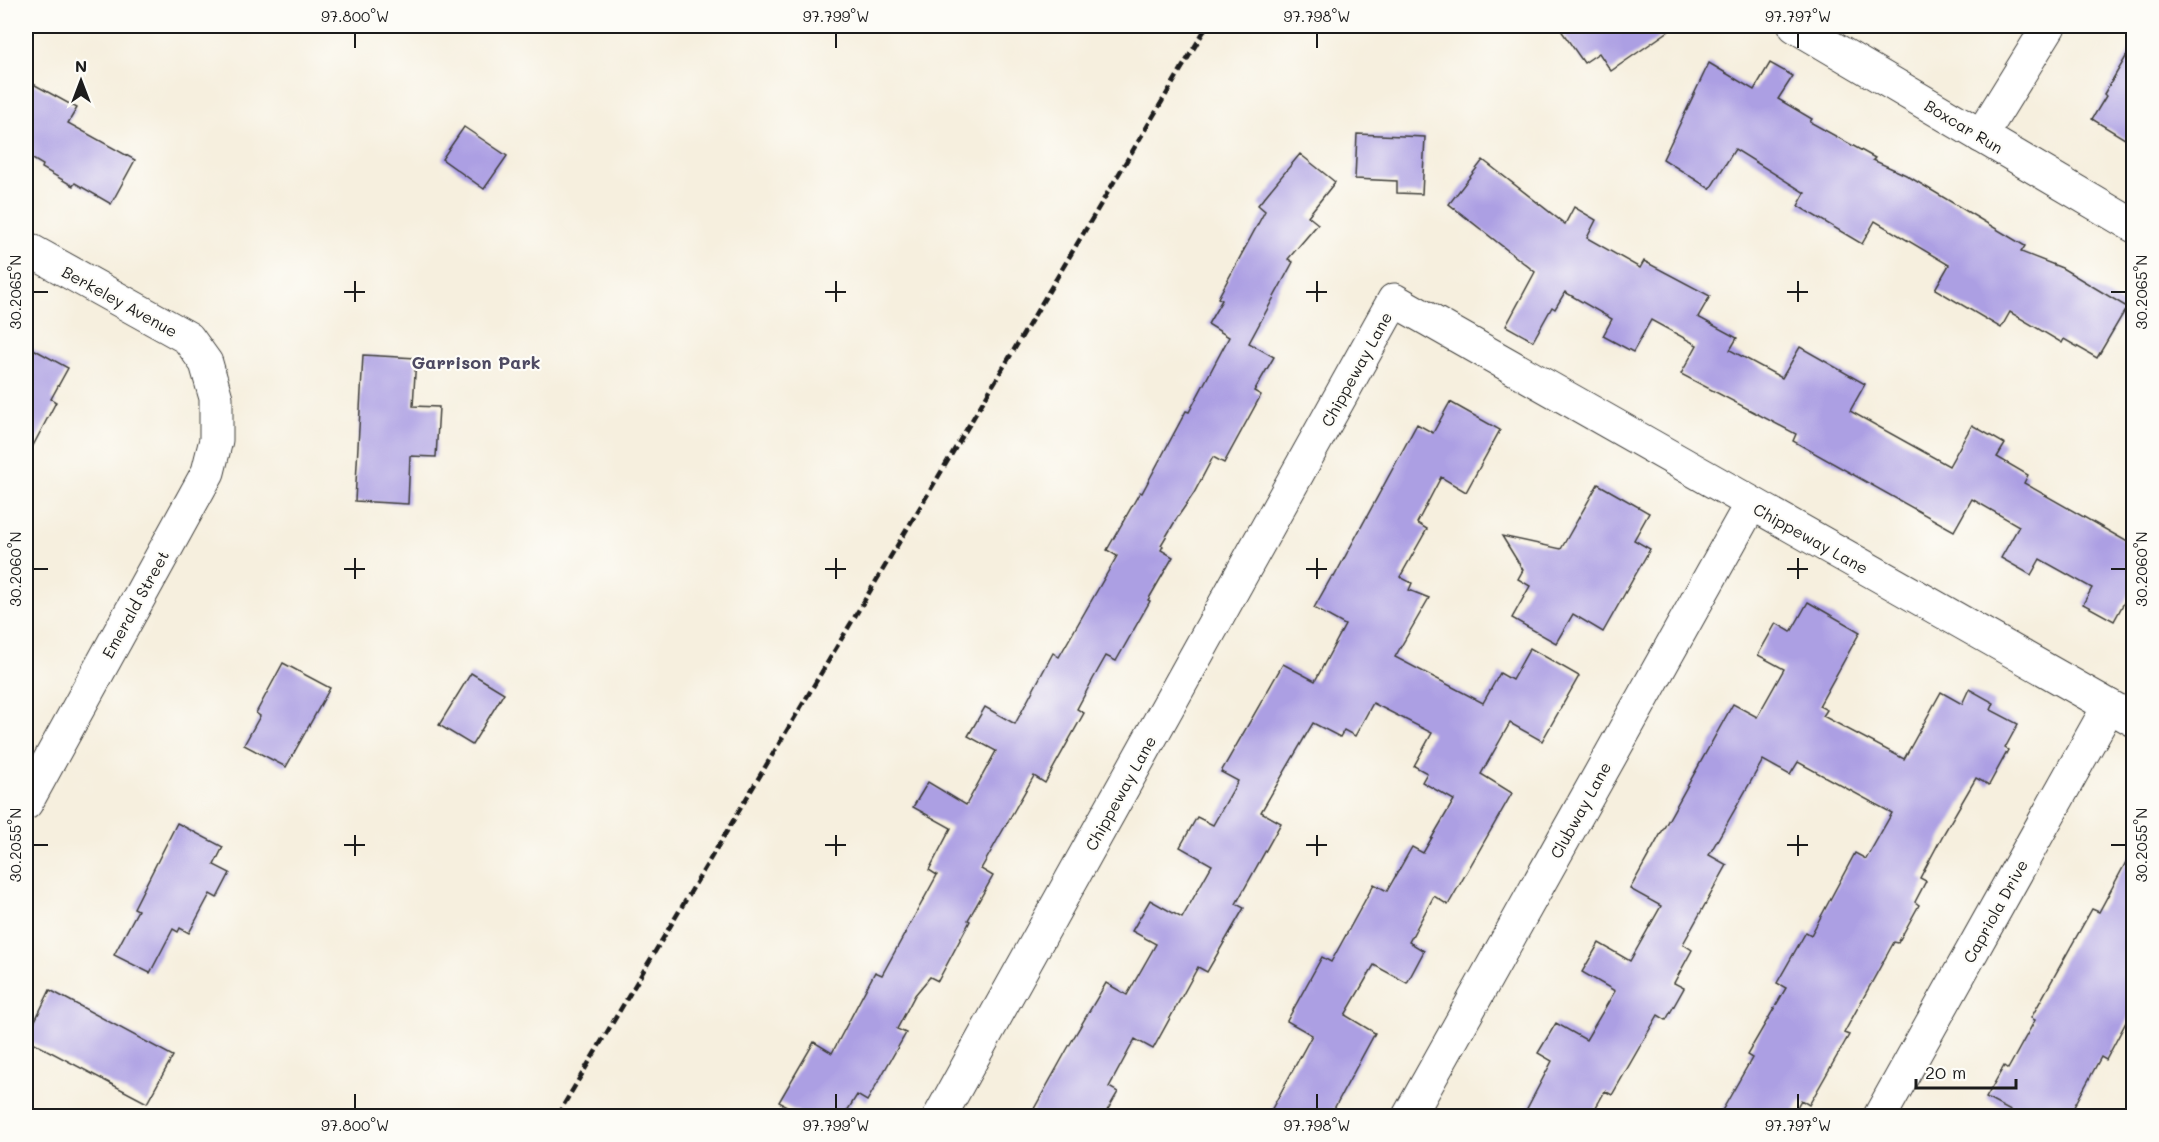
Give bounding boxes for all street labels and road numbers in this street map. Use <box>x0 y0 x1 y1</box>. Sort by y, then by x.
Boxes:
street label: Boxcar Run <box>1921 94 2007 158</box>
street label: Berkeley Avenue <box>58 261 182 341</box>
street label: Chippeway Lane <box>1316 308 1396 430</box>
street label: Chippeway Lane <box>1750 498 1872 578</box>
street label: Emerald Street <box>97 546 173 662</box>
street label: Chippeway Lane <box>1080 732 1160 854</box>
street label: Clubway Lane <box>1545 758 1615 862</box>
street label: Capriola Drive <box>1958 856 2032 966</box>

